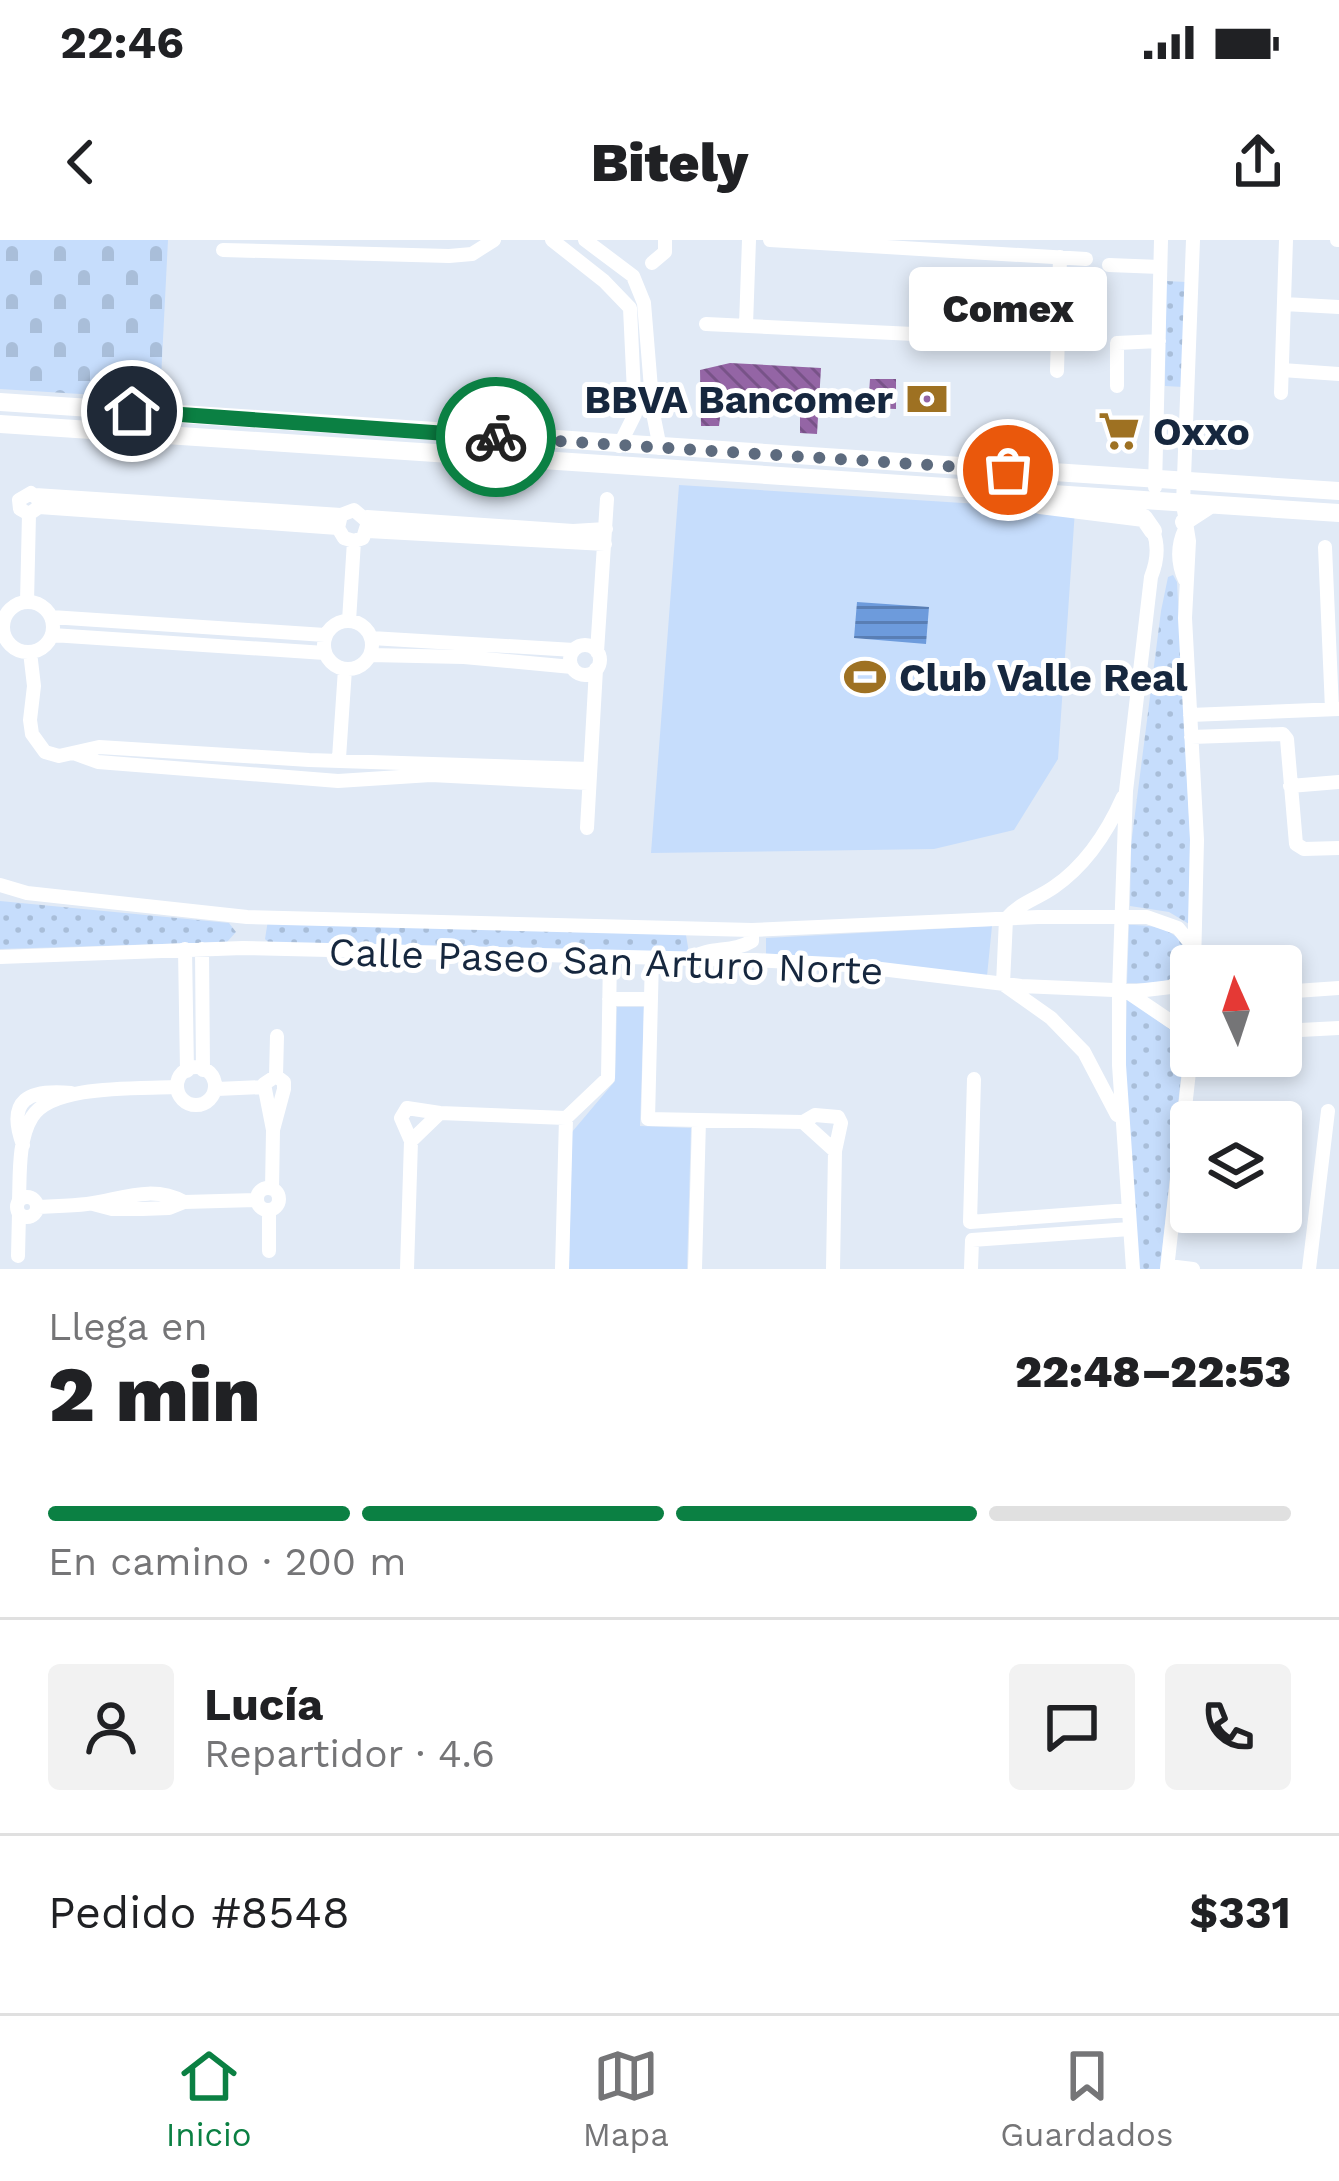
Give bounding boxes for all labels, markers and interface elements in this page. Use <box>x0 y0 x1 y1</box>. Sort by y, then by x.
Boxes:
text: 22:46 <box>60 16 184 69</box>
icon: back <box>48 129 114 195</box>
icon: share <box>1225 129 1291 195</box>
text: Bitely <box>591 131 748 194</box>
callout: Comex <box>909 266 1107 350</box>
text: Comex <box>942 286 1074 331</box>
pin <box>81 360 183 462</box>
bank icon: BBVA Bancomer <box>904 376 950 422</box>
courier <box>436 377 556 497</box>
place label: BBVA Bancomer <box>584 377 893 422</box>
icon: home <box>99 378 165 444</box>
icon: bike <box>463 404 529 470</box>
supermarket icon: Oxxo <box>1096 408 1142 454</box>
place label: Oxxo <box>1153 409 1250 454</box>
pin <box>957 419 1059 521</box>
icon: bag <box>975 437 1041 503</box>
sports icon: Club Valle Real <box>842 654 888 700</box>
place label: Club Valle Real <box>899 655 1188 700</box>
street label: Calle Paseo San Arturo Norte <box>328 929 884 993</box>
north arrow <box>1170 945 1302 1077</box>
map controls <box>1170 945 1302 1233</box>
button: layers <box>1170 1101 1302 1233</box>
text: Llega en <box>48 1304 208 1349</box>
text: 22:48–22:53 <box>1015 1345 1291 1398</box>
text: 2 min <box>48 1348 261 1440</box>
text: En camino · 200 m <box>48 1539 406 1584</box>
button: person <box>48 1664 174 1790</box>
button: chat <box>1009 1664 1135 1790</box>
button: phone <box>1165 1664 1291 1790</box>
text: Lucía <box>204 1678 323 1731</box>
text: Repartidor · 4.6 <box>204 1731 495 1776</box>
text: Pedido #8548 <box>48 1886 350 1939</box>
text: $331 <box>1189 1886 1291 1939</box>
tab: Inicio <box>166 2043 252 2154</box>
tab: Mapa <box>583 2043 669 2154</box>
tab: Guardados <box>1000 2043 1173 2154</box>

